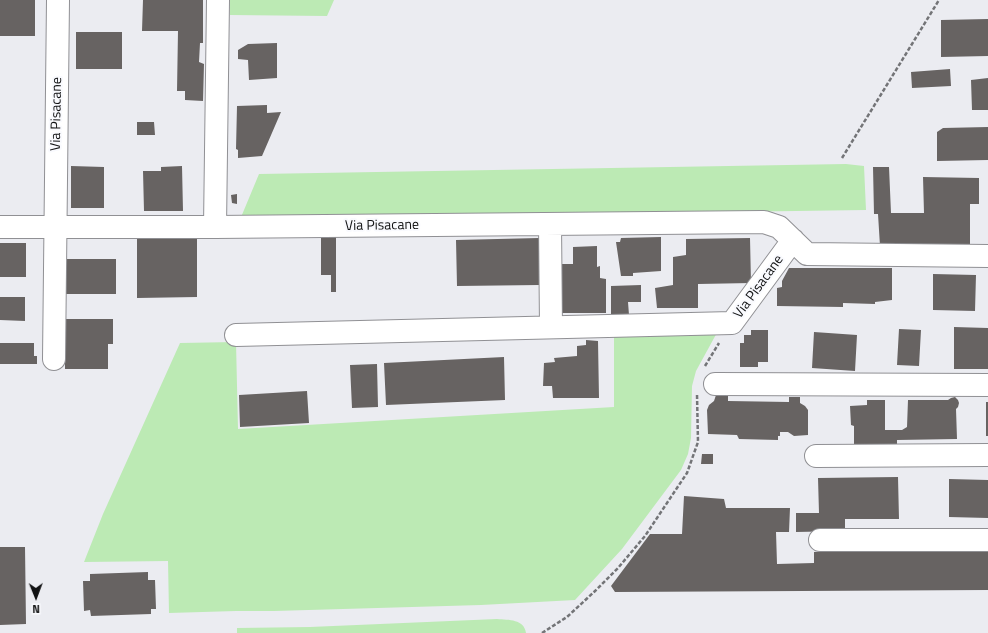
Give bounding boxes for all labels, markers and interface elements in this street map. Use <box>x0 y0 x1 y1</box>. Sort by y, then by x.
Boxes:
street label: Via Pisacane <box>48 77 66 151</box>
street label: Via Pisacane <box>345 217 419 235</box>
street label: Via Pisacane <box>730 252 788 322</box>
north arrow <box>16 577 56 617</box>
text: N <box>32 601 40 617</box>

